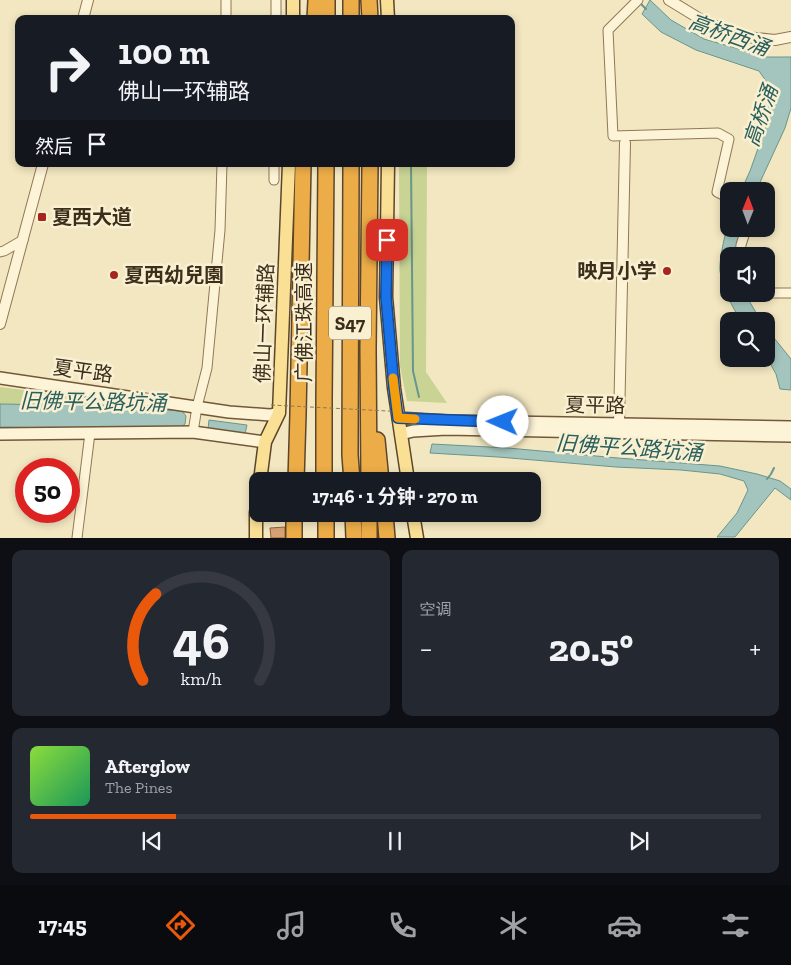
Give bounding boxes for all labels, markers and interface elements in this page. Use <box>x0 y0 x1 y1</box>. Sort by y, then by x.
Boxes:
water label: 高桥西涌 <box>685 8 775 61</box>
text: 100 m <box>118 31 210 73</box>
icon: right <box>35 35 100 100</box>
text: 佛山一环辅路 <box>118 78 250 105</box>
water label: 高桥涌 <box>738 80 783 150</box>
icon: arrive <box>83 130 111 158</box>
text: 然后 <box>35 135 73 158</box>
north arrow <box>720 182 775 238</box>
map controls <box>720 182 775 367</box>
place label: 夏西大道 <box>52 205 132 229</box>
marker: 夏西大道 <box>36 211 48 223</box>
pin <box>366 219 408 261</box>
icon: arrive <box>373 226 401 254</box>
button: sound <box>720 247 775 302</box>
place label: 映月小学 <box>577 259 657 283</box>
street label: 广佛江珠高速 <box>292 262 316 382</box>
place label: 夏西幼兒園 <box>124 263 224 287</box>
street label: 佛山一环辅路 <box>250 263 278 383</box>
marker: 映月小学 <box>661 265 673 277</box>
marker: 夏西幼兒園 <box>108 269 120 281</box>
road number: S47 <box>329 306 371 339</box>
button: search <box>720 312 775 367</box>
street label: 夏平路 <box>52 355 114 387</box>
water label: 旧佛平公路坑涌 <box>19 388 169 415</box>
street label: 夏平路 <box>565 392 625 418</box>
position arrow <box>476 395 528 447</box>
water label: 旧佛平公路坑涌 <box>555 430 705 465</box>
speed limit sign: 50 <box>15 458 80 523</box>
text: 17:46 · 1 分钟 · 270 m <box>312 485 478 508</box>
text: 空调 <box>420 600 452 619</box>
text: 46 <box>172 610 230 672</box>
text: 20.5° <box>549 625 633 671</box>
text: − <box>420 632 433 665</box>
text: + <box>749 632 761 665</box>
text: km/h <box>180 668 221 690</box>
text: Afterglow <box>105 755 190 778</box>
text: The Pines <box>105 778 172 797</box>
icon: previous <box>138 827 166 855</box>
icon: pause <box>381 827 409 855</box>
icon: next <box>625 827 653 855</box>
icon: directions <box>163 908 198 943</box>
icon: music <box>274 908 309 943</box>
icon: phone <box>385 908 420 943</box>
icon: climate <box>496 908 531 943</box>
icon: car <box>607 908 642 943</box>
icon: filters <box>718 908 753 943</box>
text: 17:45 <box>38 912 87 939</box>

